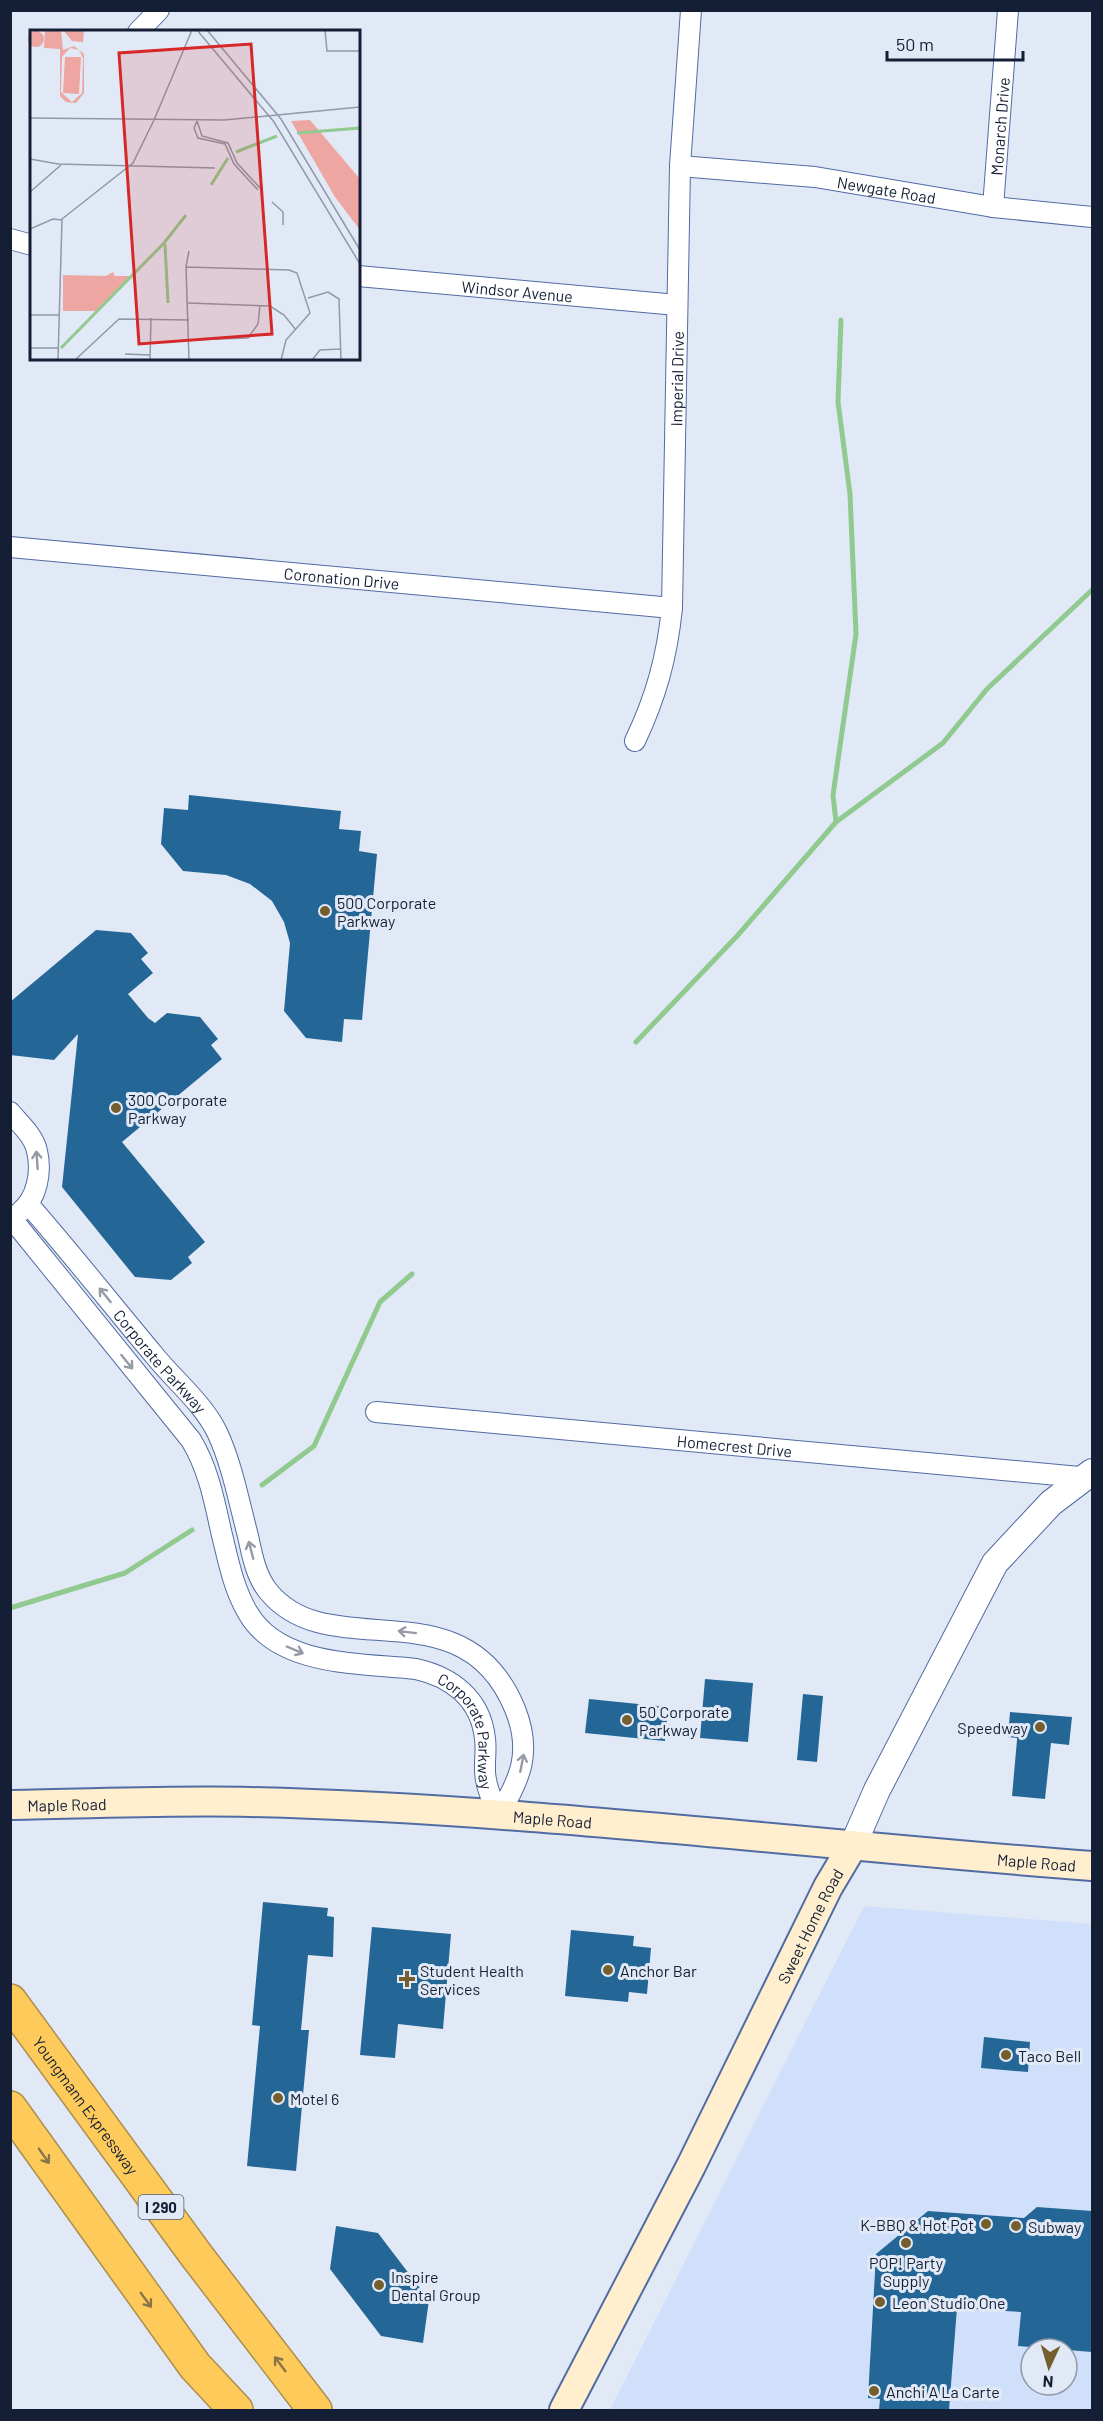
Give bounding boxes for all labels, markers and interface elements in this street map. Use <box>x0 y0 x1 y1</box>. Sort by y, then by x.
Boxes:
scale bar <box>887 24 1024 62</box>
inset map <box>30 30 360 360</box>
text: 50 m <box>896 33 934 55</box>
street label: Monarch Drive <box>986 76 1012 176</box>
street label: Newgate Road <box>836 171 937 207</box>
street label: Windsor Avenue <box>461 276 574 305</box>
street label: Imperial Drive <box>666 331 687 427</box>
street label: Coronation Drive <box>283 563 400 592</box>
place label: 500 Corporate Parkway <box>337 893 436 930</box>
marker: 500 Corporate Parkway <box>318 904 332 918</box>
place label: 300 Corporate Parkway <box>128 1090 227 1127</box>
marker: 300 Corporate Parkway <box>109 1101 123 1115</box>
one-way arrow <box>31 1151 42 1171</box>
one-way arrow <box>98 1288 112 1303</box>
street label: Corporate Parkway <box>110 1305 211 1417</box>
one-way arrow <box>121 1354 134 1370</box>
street label: Homecrest Drive <box>676 1430 793 1460</box>
one-way arrow <box>245 1541 257 1560</box>
one-way arrow <box>398 1627 418 1638</box>
one-way arrow <box>285 1645 303 1656</box>
street label: Corporate Parkway <box>435 1668 497 1792</box>
place label: 50 Corporate Parkway <box>639 1702 729 1739</box>
marker: 50 Corporate Parkway <box>620 1713 634 1727</box>
place label: Speedway <box>957 1718 1029 1737</box>
marker: Speedway <box>1033 1720 1047 1734</box>
one-way arrow <box>517 1753 528 1773</box>
street label: Maple Road <box>27 1793 107 1814</box>
street label: Maple Road <box>512 1806 593 1831</box>
street label: Maple Road <box>996 1849 1077 1874</box>
street label: Sweet Home Road <box>773 1865 846 1986</box>
place label: Student Health Services <box>420 1961 524 1998</box>
place label: Anchor Bar <box>620 1961 697 1980</box>
marker: Anchor Bar <box>601 1963 615 1977</box>
marker: Student Health Services <box>398 1970 416 1988</box>
street label: Youngmann Expressway <box>29 2032 143 2178</box>
place label: Taco Bell <box>1018 2046 1081 2065</box>
marker: Taco Bell <box>999 2048 1013 2062</box>
place label: Motel 6 <box>290 2089 339 2108</box>
marker: Motel 6 <box>271 2091 285 2105</box>
one-way arrow <box>38 2148 50 2164</box>
road number: I 290 <box>138 2195 184 2219</box>
place label: K-BBQ & Hot Pot <box>860 2215 974 2234</box>
marker: K-BBQ & Hot Pot <box>979 2217 993 2231</box>
place label: Subway <box>1028 2217 1082 2236</box>
marker: Subway <box>1009 2219 1023 2233</box>
marker: POP! Party Supply <box>899 2236 913 2250</box>
place label: POP! Party Supply <box>869 2253 944 2290</box>
place label: Inspire Dental Group <box>391 2267 481 2304</box>
marker: Inspire Dental Group <box>372 2278 386 2292</box>
one-way arrow <box>140 2291 153 2307</box>
place label: Leon Studio One <box>892 2293 1006 2312</box>
marker: Leon Studio One <box>873 2295 887 2309</box>
north arrow <box>1019 2337 1079 2397</box>
one-way arrow <box>273 2356 286 2372</box>
text: N <box>1042 2373 1054 2392</box>
place label: Anchi A La Carte <box>886 2382 1000 2401</box>
marker: Anchi A La Carte <box>867 2384 881 2398</box>

